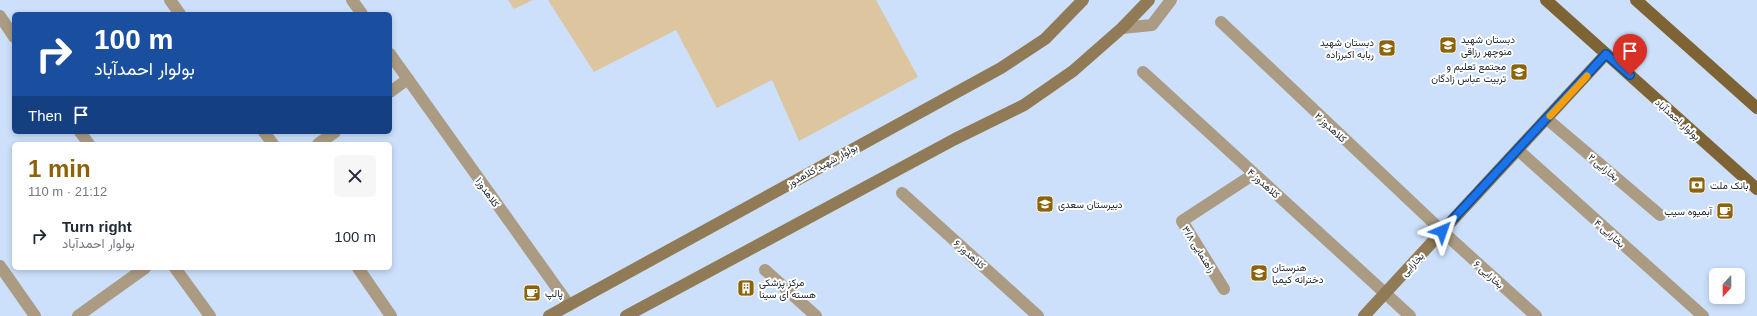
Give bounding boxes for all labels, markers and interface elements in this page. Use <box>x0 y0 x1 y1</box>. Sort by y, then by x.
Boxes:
text: 100 m <box>94 24 173 55</box>
icon: right <box>28 28 80 80</box>
place label: دبستان شهید منوچهر رزاقی <box>1461 34 1515 59</box>
pin <box>1613 34 1647 75</box>
school or university icon: دبستان شهید منوچهر رزاقی <box>1438 35 1458 55</box>
place label: دبستان شهید ربابه اکبرزاده <box>1320 37 1374 61</box>
school or university icon: دبستان شهید ربابه اکبرزاده <box>1377 38 1397 58</box>
icon: arrive <box>1619 40 1641 62</box>
text: بولوار احمدآباد <box>94 59 195 79</box>
place label: مجتمع تعلیم و تربیت عباس زادگان <box>1431 61 1506 85</box>
school or university icon: مجتمع تعلیم و تربیت عباس زادگان <box>1509 62 1529 82</box>
street label: بولوار احمدآباد <box>1653 97 1702 143</box>
icon: arrive <box>70 104 92 126</box>
text: Then <box>28 107 62 124</box>
street label: کلاهدوز ۲ <box>1312 110 1349 146</box>
street label: بولوار شهید کلاهدوز <box>784 142 860 191</box>
street label: بخارایی ۲ <box>1586 151 1621 184</box>
text: 1 min <box>28 155 91 182</box>
button: close <box>334 155 376 197</box>
street label: کلاهدوز ۴ <box>1245 166 1282 202</box>
street label: کلاهدوز۱ <box>473 175 502 210</box>
bank icon: بانک ملت <box>1687 175 1707 195</box>
place label: بانک ملت <box>1710 180 1748 192</box>
text: 110 m · 21:12 <box>28 184 107 199</box>
school or university icon: دبیرستان سعدی <box>1035 194 1055 214</box>
place label: دبیرستان سعدی <box>1058 199 1123 211</box>
cafe icon: آبمیوه سیب <box>1715 201 1735 221</box>
place label: آبمیوه سیب <box>1664 206 1713 218</box>
position arrow <box>1421 210 1463 252</box>
street label: بخارایی ۴ <box>1592 217 1627 251</box>
text: Turn right <box>62 218 132 235</box>
street label: راهنمایی ۳/۸ <box>1179 224 1217 275</box>
icon: right <box>28 225 50 247</box>
text: 100 m <box>334 228 376 245</box>
text: بولوار احمدآباد <box>62 236 135 251</box>
street label: کلاهدوز ۶ <box>951 237 988 272</box>
street label: بخارایی <box>1399 250 1427 279</box>
street label: بخارایی ۶ <box>1471 258 1506 291</box>
place label: هنرستان دخترانه کیمیا <box>1272 262 1324 286</box>
school or university icon: هنرستان دخترانه کیمیا <box>1249 263 1269 283</box>
north arrow <box>1709 268 1745 304</box>
map controls <box>1709 268 1745 304</box>
place label: مرکز پزشکی هسته ای سینا <box>759 277 816 301</box>
building icon: مرکز پزشکی هسته ای سینا <box>736 278 756 298</box>
cafe icon: پالپ <box>522 283 542 303</box>
place label: پالپ <box>545 288 563 301</box>

